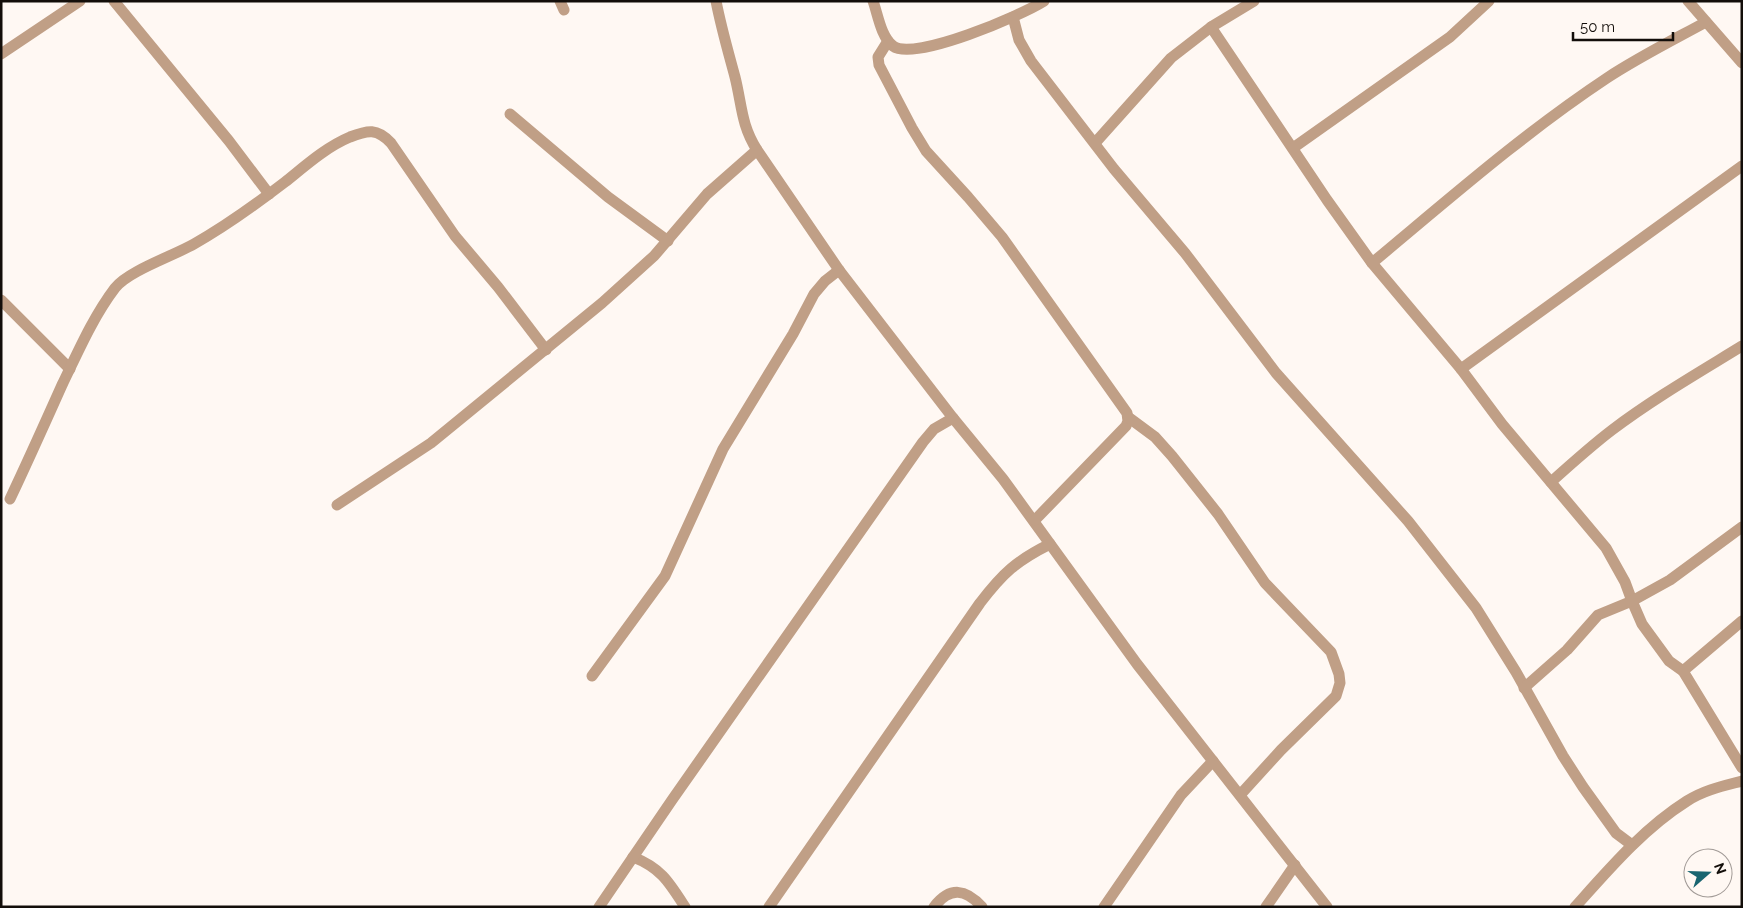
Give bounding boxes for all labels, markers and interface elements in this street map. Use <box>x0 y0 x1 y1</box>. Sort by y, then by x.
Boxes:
scale bar <box>1573 10 1673 42</box>
text: 50 m <box>1580 18 1615 36</box>
north arrow <box>1683 848 1733 898</box>
text: N <box>1711 861 1730 876</box>

